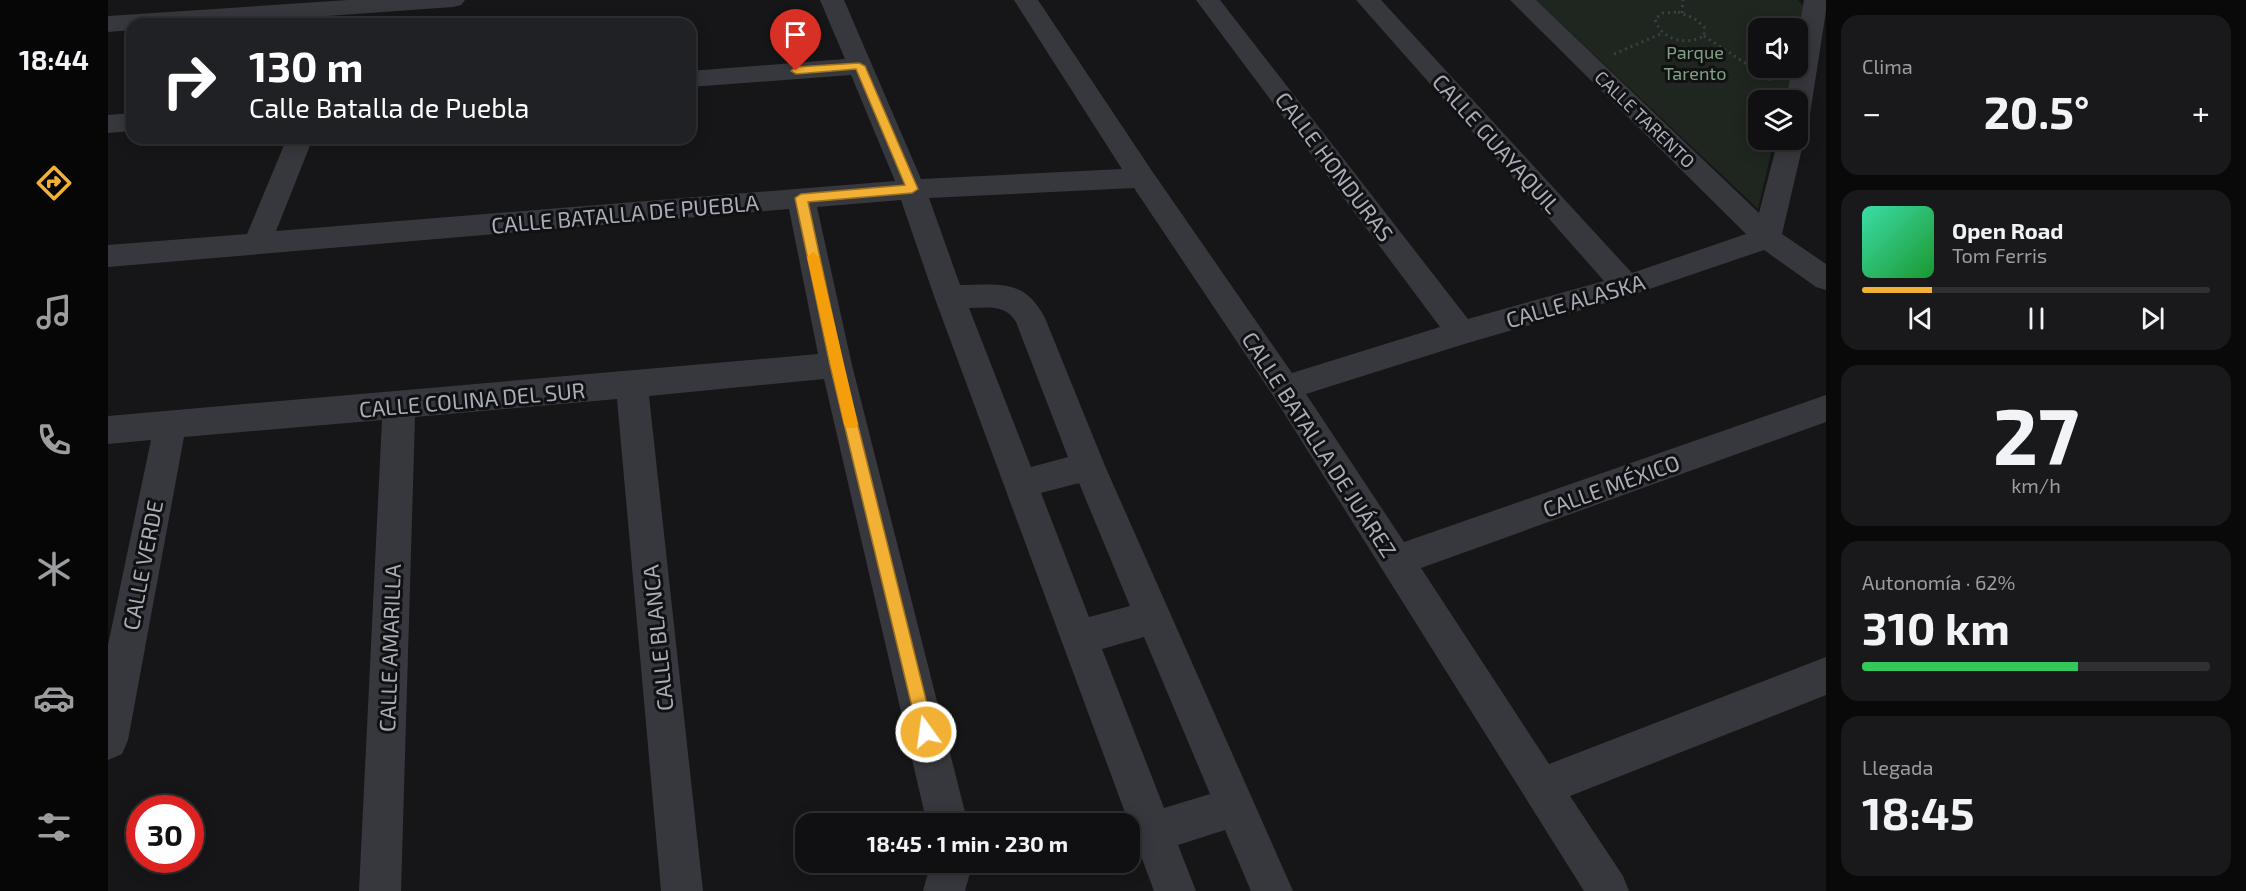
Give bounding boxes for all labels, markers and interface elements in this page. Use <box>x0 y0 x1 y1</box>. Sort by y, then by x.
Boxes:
pin <box>770 9 821 71</box>
icon: arrive <box>779 18 812 51</box>
map controls <box>1748 18 1808 150</box>
button: sound <box>1748 18 1808 78</box>
text: 130 m <box>249 40 364 90</box>
park label: Parque Tarento <box>1664 41 1726 84</box>
icon: right <box>150 42 228 120</box>
text: 18:44 <box>19 43 89 75</box>
text: Clima <box>1862 54 1913 78</box>
street label: CALLE TARENTO <box>1590 66 1700 172</box>
street label: CALLE GUAYAQUIL <box>1427 68 1566 219</box>
text: 20.5° <box>1984 84 2089 138</box>
street label: CALLE HONDURAS <box>1270 86 1400 246</box>
button: layers <box>1748 90 1808 150</box>
text: Calle Batalla de Puebla <box>249 91 529 123</box>
text: − <box>1862 92 1881 132</box>
text: + <box>2192 92 2210 132</box>
icon: directions <box>33 162 75 204</box>
street label: CALLE BATALLA DE PUEBLA <box>490 188 760 238</box>
text: Open Road <box>1952 217 2064 243</box>
text: Tom Ferris <box>1952 243 2047 267</box>
street label: CALLE ALASKA <box>1503 268 1648 332</box>
icon: music <box>33 291 75 333</box>
icon: previous <box>1904 302 1937 335</box>
icon: pause <box>2020 302 2053 335</box>
icon: next <box>2136 302 2169 335</box>
street label: CALLE BATALLA DE JUÁREZ <box>1237 326 1403 562</box>
street label: CALLE COLINA DEL SUR <box>358 376 586 422</box>
text: 27 <box>1993 387 2079 481</box>
icon: phone <box>33 419 75 461</box>
street label: CALLE MÉXICO <box>1539 448 1683 522</box>
text: km/h <box>2011 473 2061 497</box>
street label: CALLE VERDE <box>117 498 167 632</box>
icon: climate <box>33 548 75 590</box>
street label: CALLE AMARILLA <box>373 563 405 732</box>
street label: CALLE BLANCA <box>636 564 678 712</box>
text: Autonomía · 62% <box>1862 570 2015 594</box>
text: 310 km <box>1862 600 2010 654</box>
icon: car <box>33 677 75 719</box>
position arrow <box>894 700 958 764</box>
text: Llegada <box>1862 755 1933 779</box>
text: 18:45 <box>1862 785 1975 839</box>
speed limit sign: 30 <box>126 795 204 873</box>
icon: filters <box>33 806 75 848</box>
text: 18:45 · 1 min · 230 m <box>867 830 1068 856</box>

